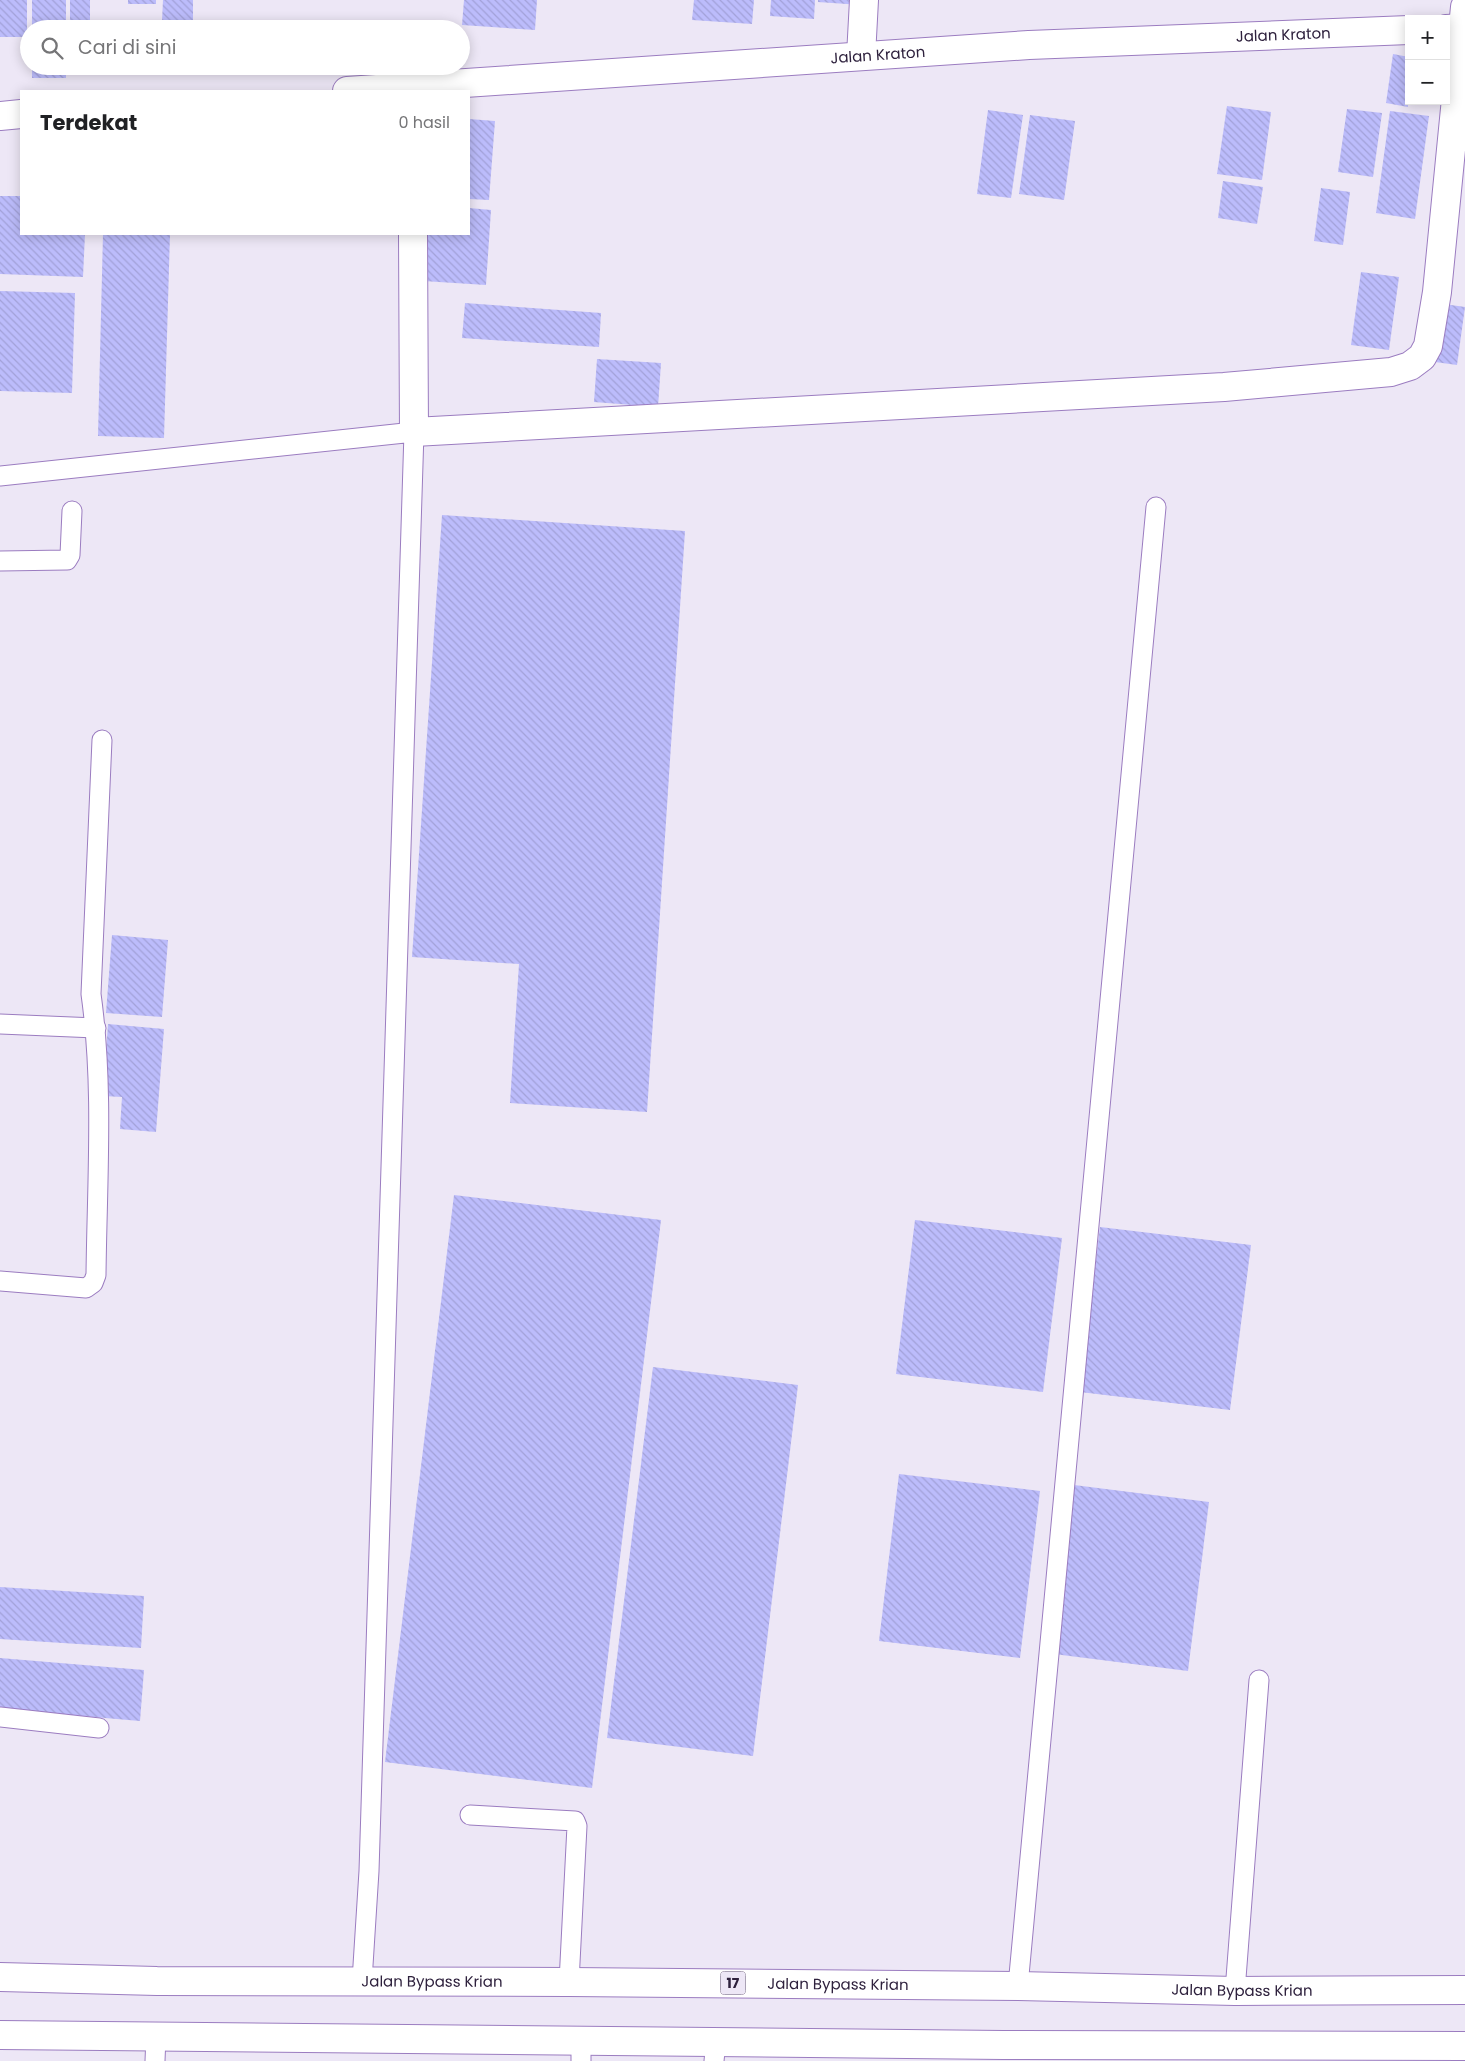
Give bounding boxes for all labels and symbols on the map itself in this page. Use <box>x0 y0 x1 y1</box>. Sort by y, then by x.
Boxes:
street label: Jalan Kraton <box>1235 22 1331 47</box>
street label: Jalan Kraton <box>830 41 926 68</box>
street label: Jalan Bypass Krian <box>361 1970 503 1992</box>
road number: 17 <box>720 1972 746 1995</box>
street label: Jalan Bypass Krian <box>767 1973 909 1995</box>
street label: Jalan Bypass Krian <box>1171 1979 1313 2001</box>

